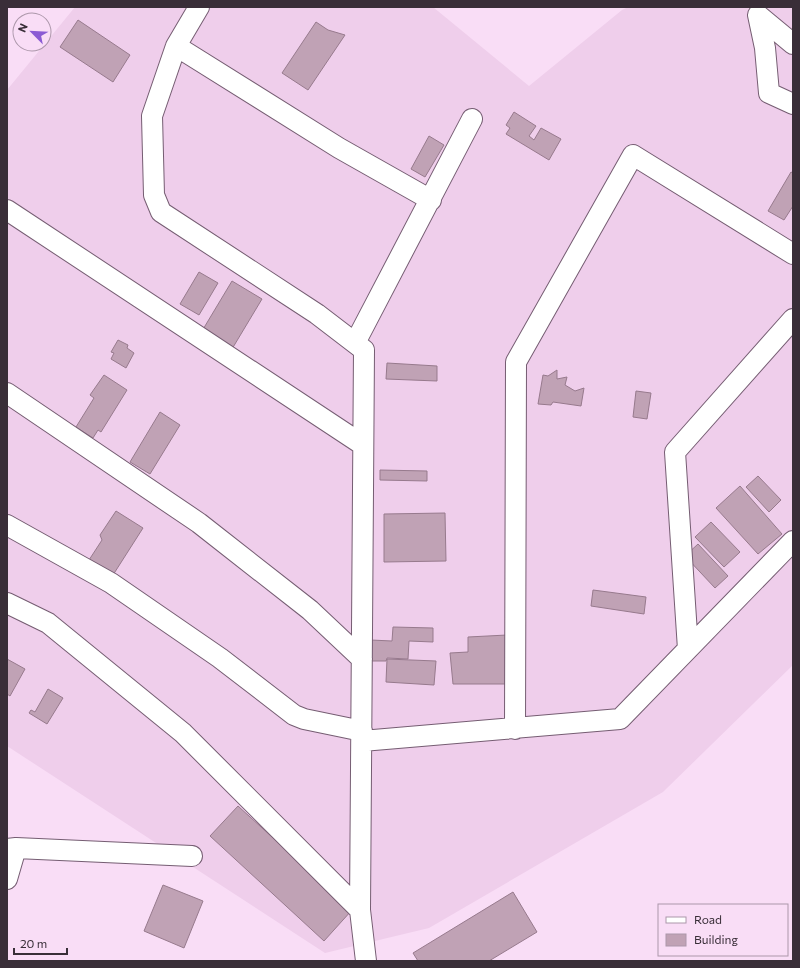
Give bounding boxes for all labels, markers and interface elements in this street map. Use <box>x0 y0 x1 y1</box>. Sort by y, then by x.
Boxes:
north arrow <box>12 12 52 52</box>
text: N <box>15 21 30 34</box>
legend <box>658 904 788 956</box>
text: Road <box>694 912 722 926</box>
scale bar <box>14 930 67 956</box>
text: Building <box>694 932 738 946</box>
text: 20 m <box>20 936 47 950</box>

